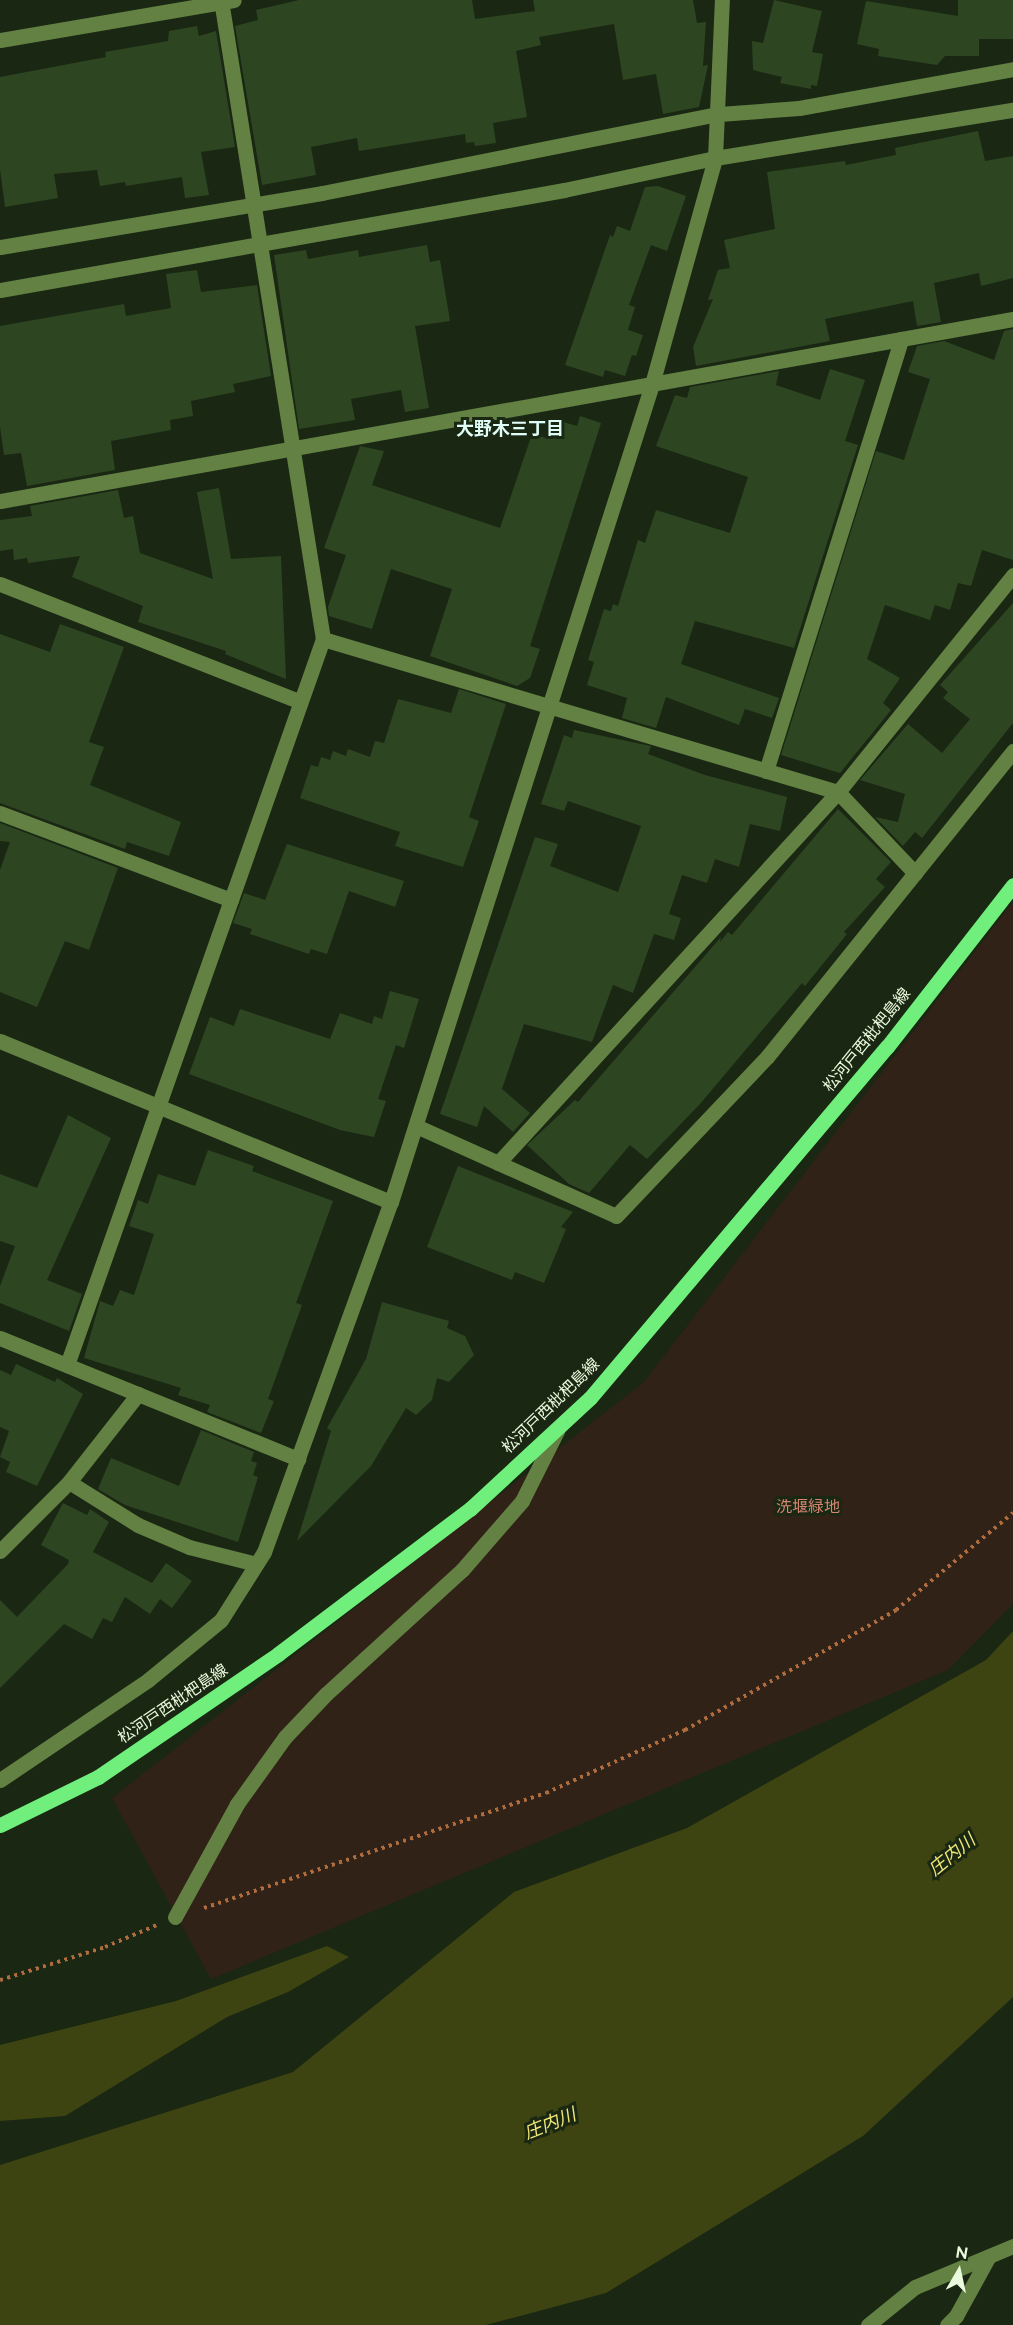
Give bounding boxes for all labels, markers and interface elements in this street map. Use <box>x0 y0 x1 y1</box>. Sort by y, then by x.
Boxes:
district label: 大野木三丁目 <box>456 418 564 440</box>
street label: 松河戸西枇杷島線 <box>819 984 915 1096</box>
street label: 松河戸西枇杷島線 <box>498 1355 604 1457</box>
park label: 洗堰緑地 <box>776 1497 840 1517</box>
street label: 松河戸西枇杷島線 <box>115 1660 231 1748</box>
water label: 庄内川 <box>924 1830 980 1880</box>
water label: 庄内川 <box>521 2104 579 2144</box>
north arrow <box>929 2241 989 2301</box>
text: N <box>954 2242 969 2263</box>

